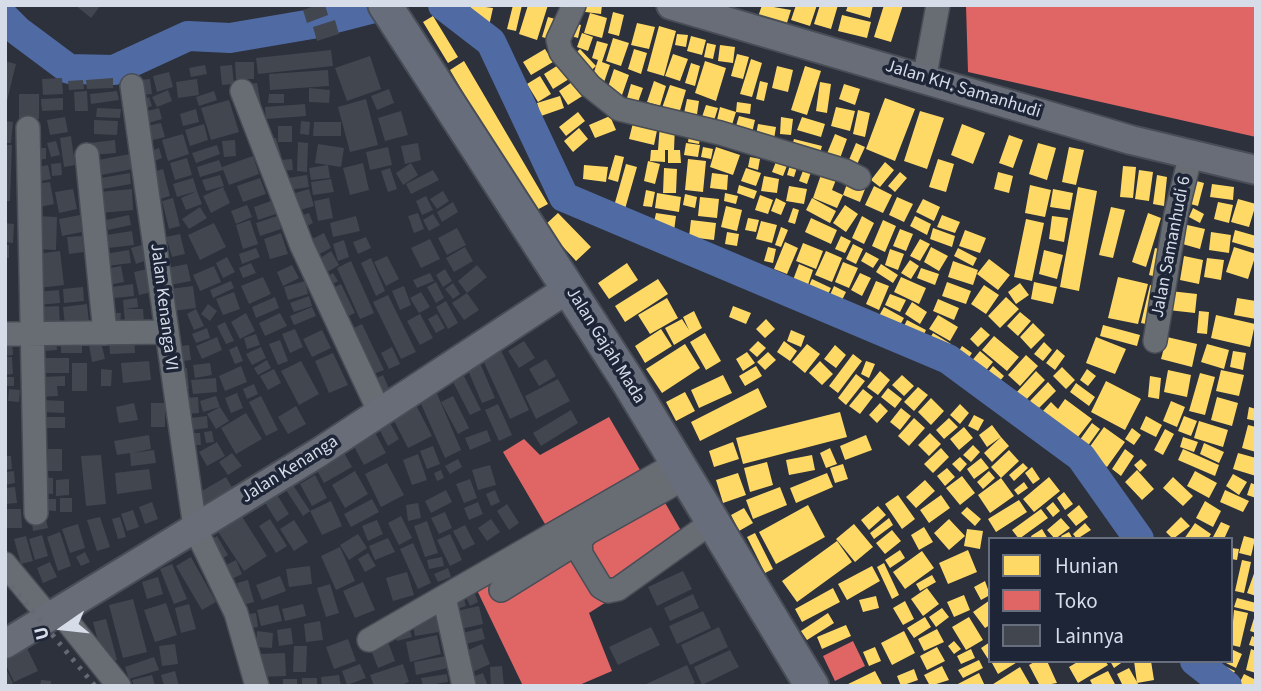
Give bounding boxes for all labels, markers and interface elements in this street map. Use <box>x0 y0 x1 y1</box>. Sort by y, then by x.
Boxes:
street label: Jalan KH. Samanhudi <box>883 56 1043 124</box>
street label: Jalan Samanhudi 6 <box>1148 174 1196 320</box>
street label: Jalan Kenanga VI <box>144 242 182 372</box>
street label: Jalan Gajah Mada <box>561 284 649 408</box>
street label: Jalan Kenanga <box>237 432 343 508</box>
legend <box>988 537 1233 663</box>
text: Hunian <box>1055 551 1119 581</box>
text: Toko <box>1055 586 1098 616</box>
north arrow <box>28 593 98 663</box>
text: Lainnya <box>1055 621 1124 651</box>
text: U <box>28 624 57 643</box>

